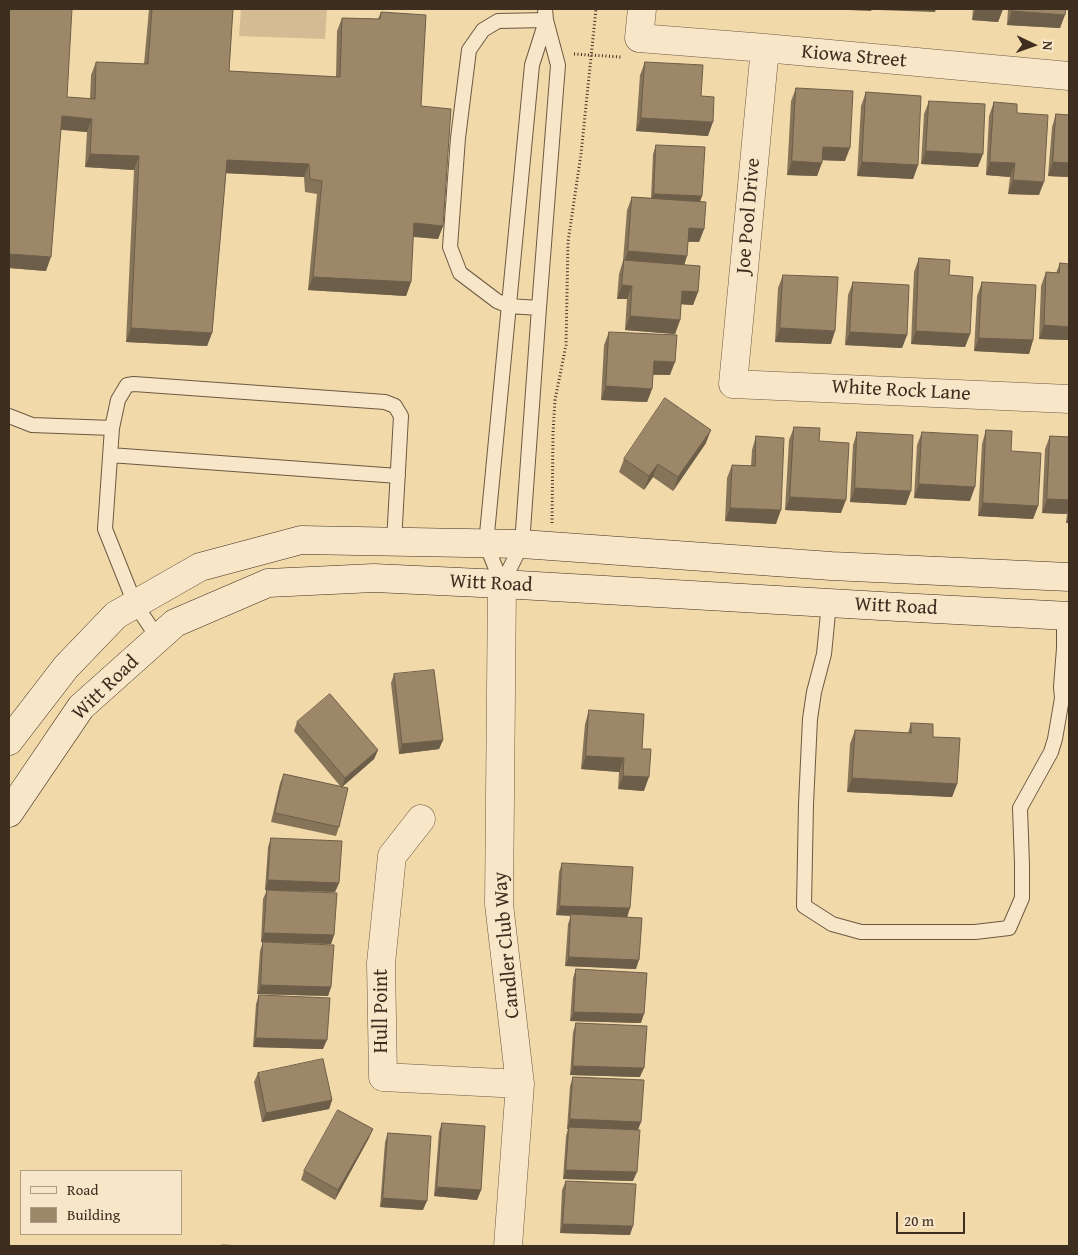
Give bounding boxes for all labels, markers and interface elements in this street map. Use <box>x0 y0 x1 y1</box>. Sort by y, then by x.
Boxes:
north arrow <box>1008 20 1058 70</box>
street label: Kiowa Street <box>800 40 908 74</box>
text: N <box>1038 41 1058 51</box>
street label: Joe Pool Drive <box>732 157 766 275</box>
street label: White Rock Lane <box>831 375 971 407</box>
street label: Witt Road <box>449 570 533 598</box>
street label: Witt Road <box>854 593 938 621</box>
street label: Witt Road <box>68 651 144 725</box>
street label: Candler Club Way <box>489 870 525 1020</box>
street label: Hull Point <box>370 969 394 1053</box>
legend <box>20 1170 182 1235</box>
text: Road <box>67 1179 98 1200</box>
scale bar <box>898 1202 967 1234</box>
text: Building <box>67 1204 120 1225</box>
text: 20 m <box>904 1210 934 1231</box>

